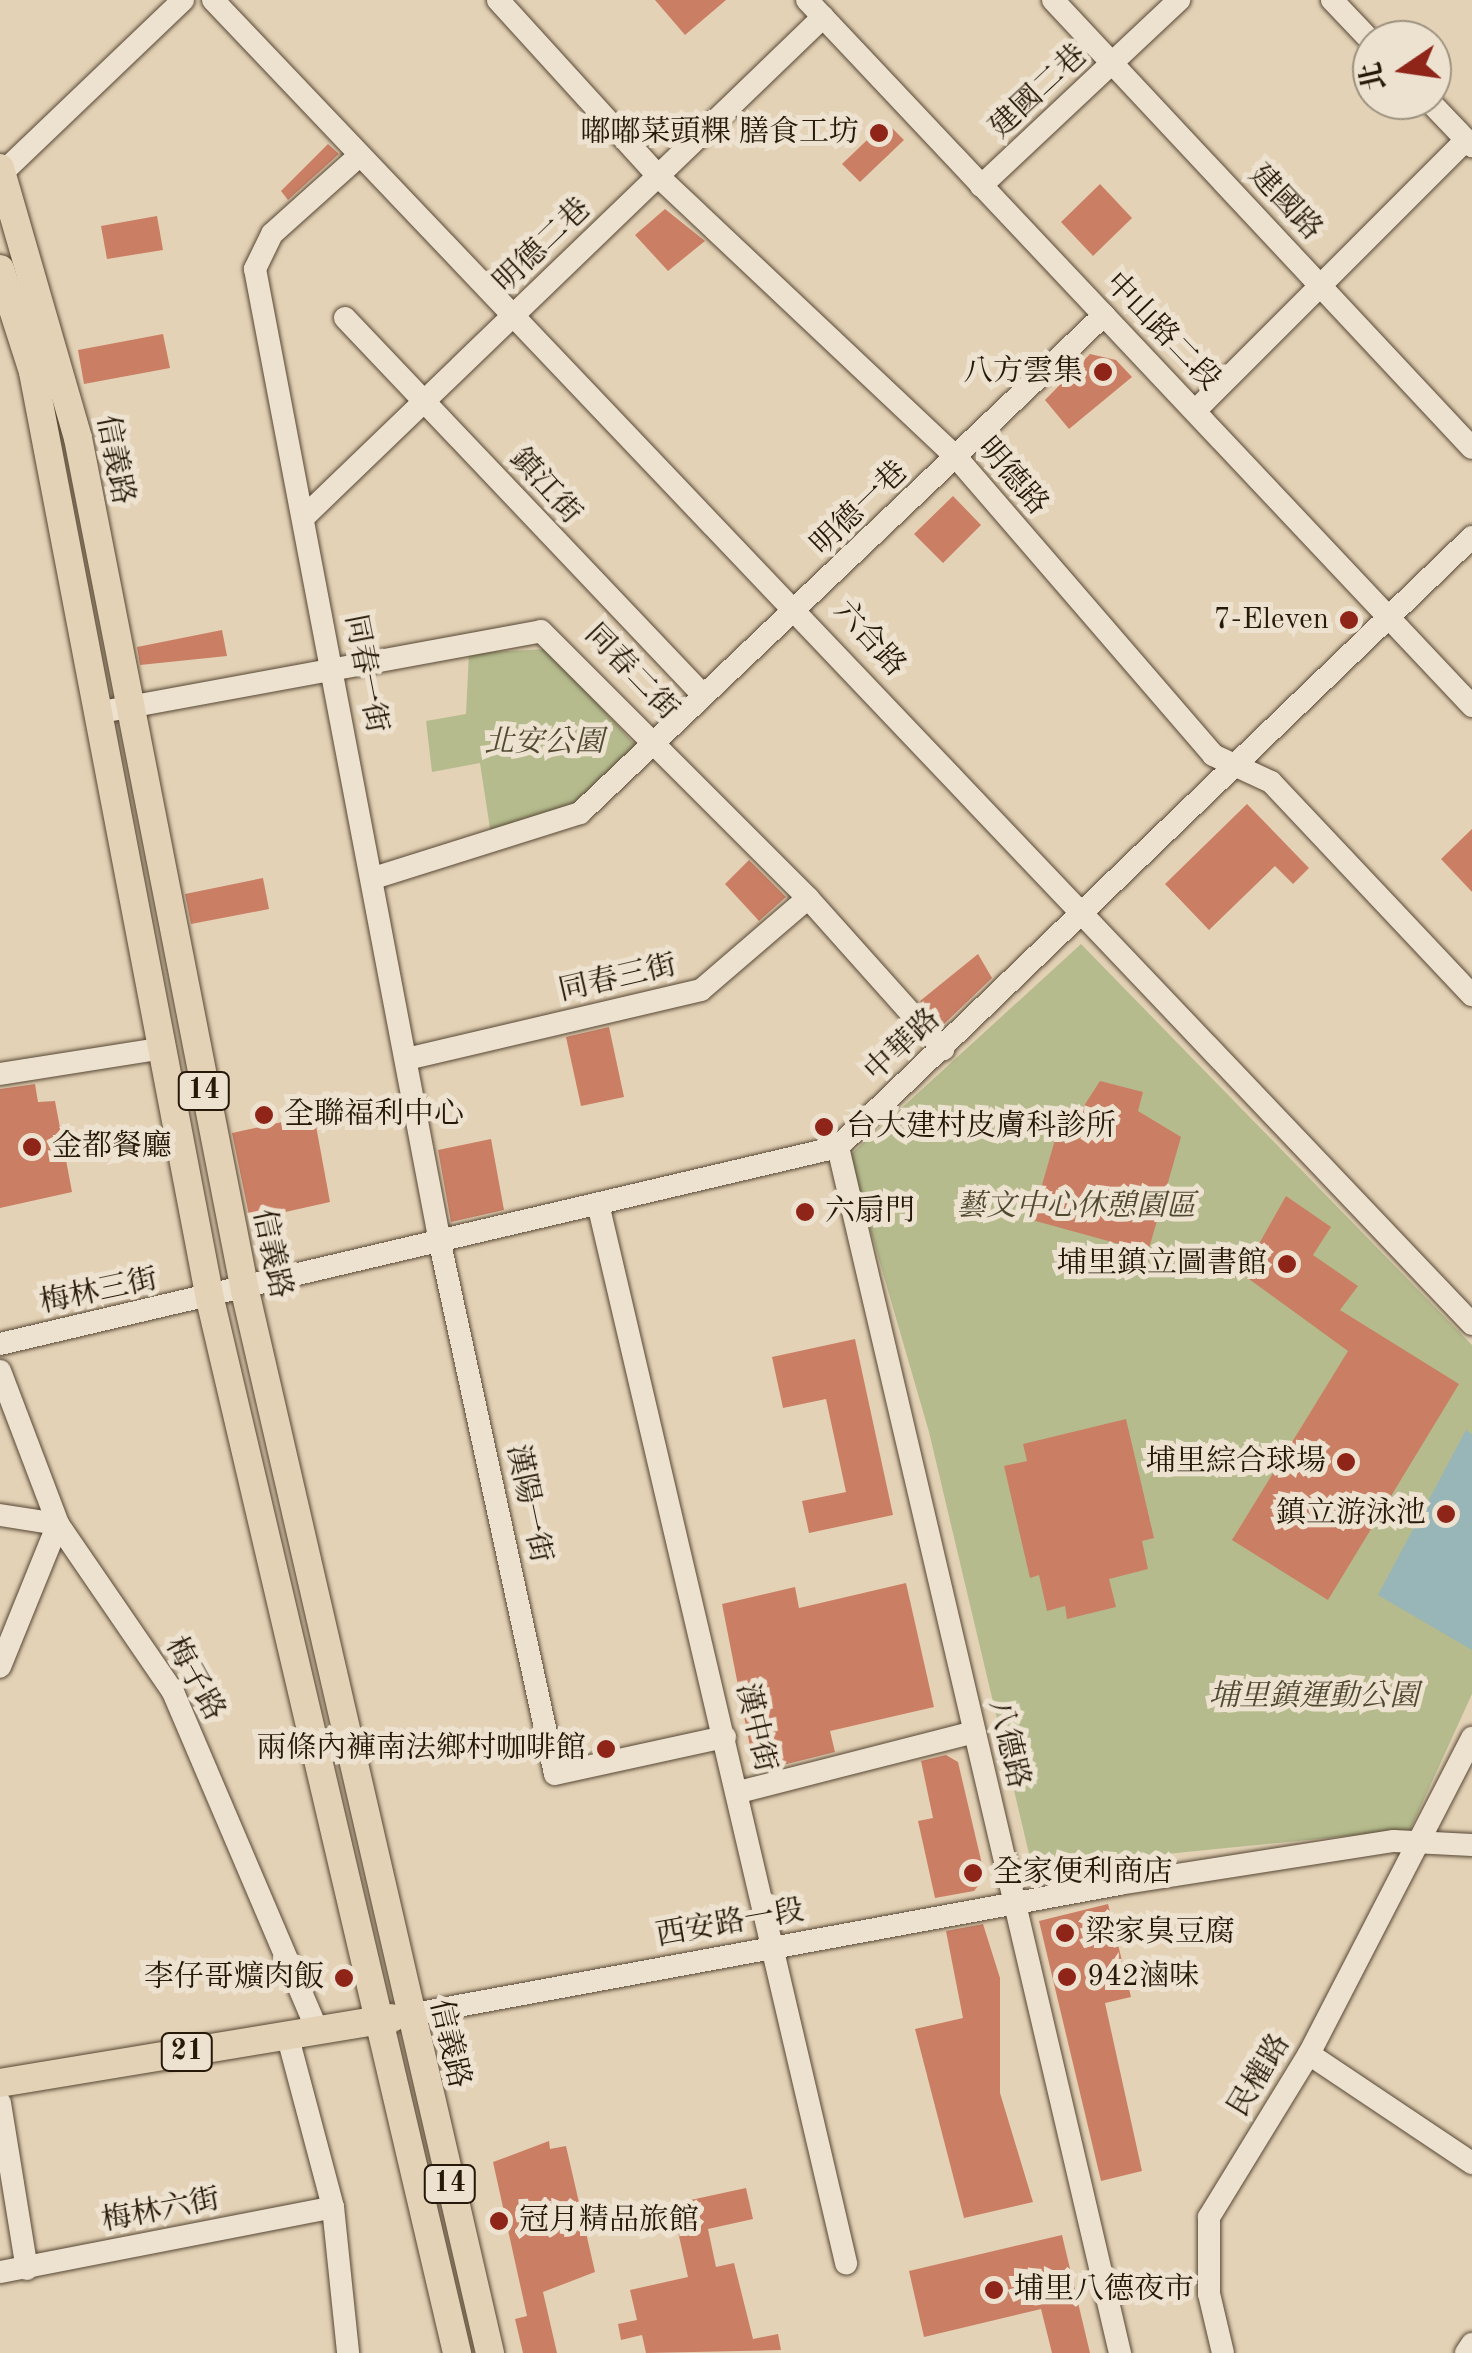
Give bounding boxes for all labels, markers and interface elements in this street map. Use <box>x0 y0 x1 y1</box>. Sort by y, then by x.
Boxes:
north arrow <box>1352 20 1452 120</box>
street label: 建國二巷 <box>983 38 1095 146</box>
text: 北 <box>1358 60 1392 93</box>
place label: 嘟嘟菜頭粿 膳食工坊 <box>581 115 859 151</box>
marker: 嘟嘟菜頭粿 膳食工坊 <box>868 122 890 144</box>
street label: 建國路 <box>1241 158 1329 248</box>
street label: 明德二巷 <box>487 191 599 301</box>
street label: 中山路二段 <box>1097 266 1227 398</box>
place label: 八方雲集 <box>963 354 1083 390</box>
marker: 八方雲集 <box>1092 361 1114 383</box>
street label: 信義路 <box>88 412 140 508</box>
street label: 明德路 <box>969 431 1055 523</box>
street label: 鎮江街 <box>502 442 588 532</box>
street label: 明德一巷 <box>804 454 916 564</box>
street label: 六合路 <box>826 594 912 684</box>
place label: 7-Eleven <box>1213 602 1329 638</box>
marker: 7-Eleven <box>1338 609 1360 631</box>
street label: 同春一街 <box>336 612 394 736</box>
street label: 同春二街 <box>576 617 686 729</box>
park label: 北安公園 <box>484 725 604 761</box>
street label: 同春三街 <box>555 948 681 1010</box>
street label: 中華路 <box>858 1002 948 1090</box>
road number: 14 <box>176 1068 232 1114</box>
place label: 全聯福利中心 <box>284 1097 464 1133</box>
marker: 全聯福利中心 <box>253 1104 275 1126</box>
place label: 台大建村皮膚科診所 <box>846 1109 1116 1145</box>
marker: 台大建村皮膚科診所 <box>811 1114 837 1140</box>
place label: 金都餐廳 <box>52 1129 172 1165</box>
marker: 金都餐廳 <box>21 1136 43 1158</box>
park label: 藝文中心休憩園區 <box>956 1189 1196 1225</box>
place label: 六扇門 <box>825 1194 915 1230</box>
marker: 六扇門 <box>794 1201 816 1223</box>
street label: 信義路 <box>244 1206 298 1302</box>
place label: 埔里鎮立圖書館 <box>1057 1246 1267 1282</box>
marker: 埔里鎮立圖書館 <box>1276 1253 1298 1275</box>
street label: 梅林三街 <box>37 1262 161 1322</box>
street label: 漢陽一街 <box>498 1442 558 1566</box>
place label: 埔里綜合球場 <box>1146 1444 1326 1480</box>
marker: 埔里綜合球場 <box>1335 1451 1357 1473</box>
place label: 鎮立游泳池 <box>1276 1496 1426 1532</box>
marker: 鎮立游泳池 <box>1435 1503 1457 1525</box>
street label: 梅子路 <box>156 1631 232 1727</box>
park label: 埔里鎮運動公園 <box>1209 1679 1419 1715</box>
street label: 漢中街 <box>727 1680 783 1776</box>
street label: 八德路 <box>980 1696 1036 1792</box>
place label: 兩條內褲南法鄉村咖啡館 <box>256 1731 586 1767</box>
marker: 兩條內褲南法鄉村咖啡館 <box>595 1738 617 1760</box>
place label: 全家便利商店 <box>993 1855 1173 1891</box>
marker: 全家便利商店 <box>962 1862 984 1884</box>
street label: 西安路一段 <box>653 1893 807 1955</box>
place label: 梁家臭豆腐 <box>1085 1915 1235 1951</box>
marker: 梁家臭豆腐 <box>1054 1922 1076 1944</box>
place label: 942滷味 <box>1087 1959 1199 1995</box>
place label: 李仔哥爌肉飯 <box>144 1960 324 1996</box>
marker: 942滷味 <box>1056 1966 1078 1988</box>
marker: 李仔哥爌肉飯 <box>333 1967 355 1989</box>
street label: 信義路 <box>421 1996 477 2092</box>
street label: 民權路 <box>1221 2028 1299 2124</box>
road number: 21 <box>160 2029 214 2075</box>
road number: 14 <box>422 2161 478 2207</box>
street label: 梅林六街 <box>99 2182 223 2240</box>
place label: 冠月精品旅館 <box>519 2203 699 2239</box>
marker: 冠月精品旅館 <box>488 2210 510 2232</box>
place label: 埔里八德夜市 <box>1014 2272 1194 2308</box>
marker: 埔里八德夜市 <box>983 2279 1005 2301</box>

